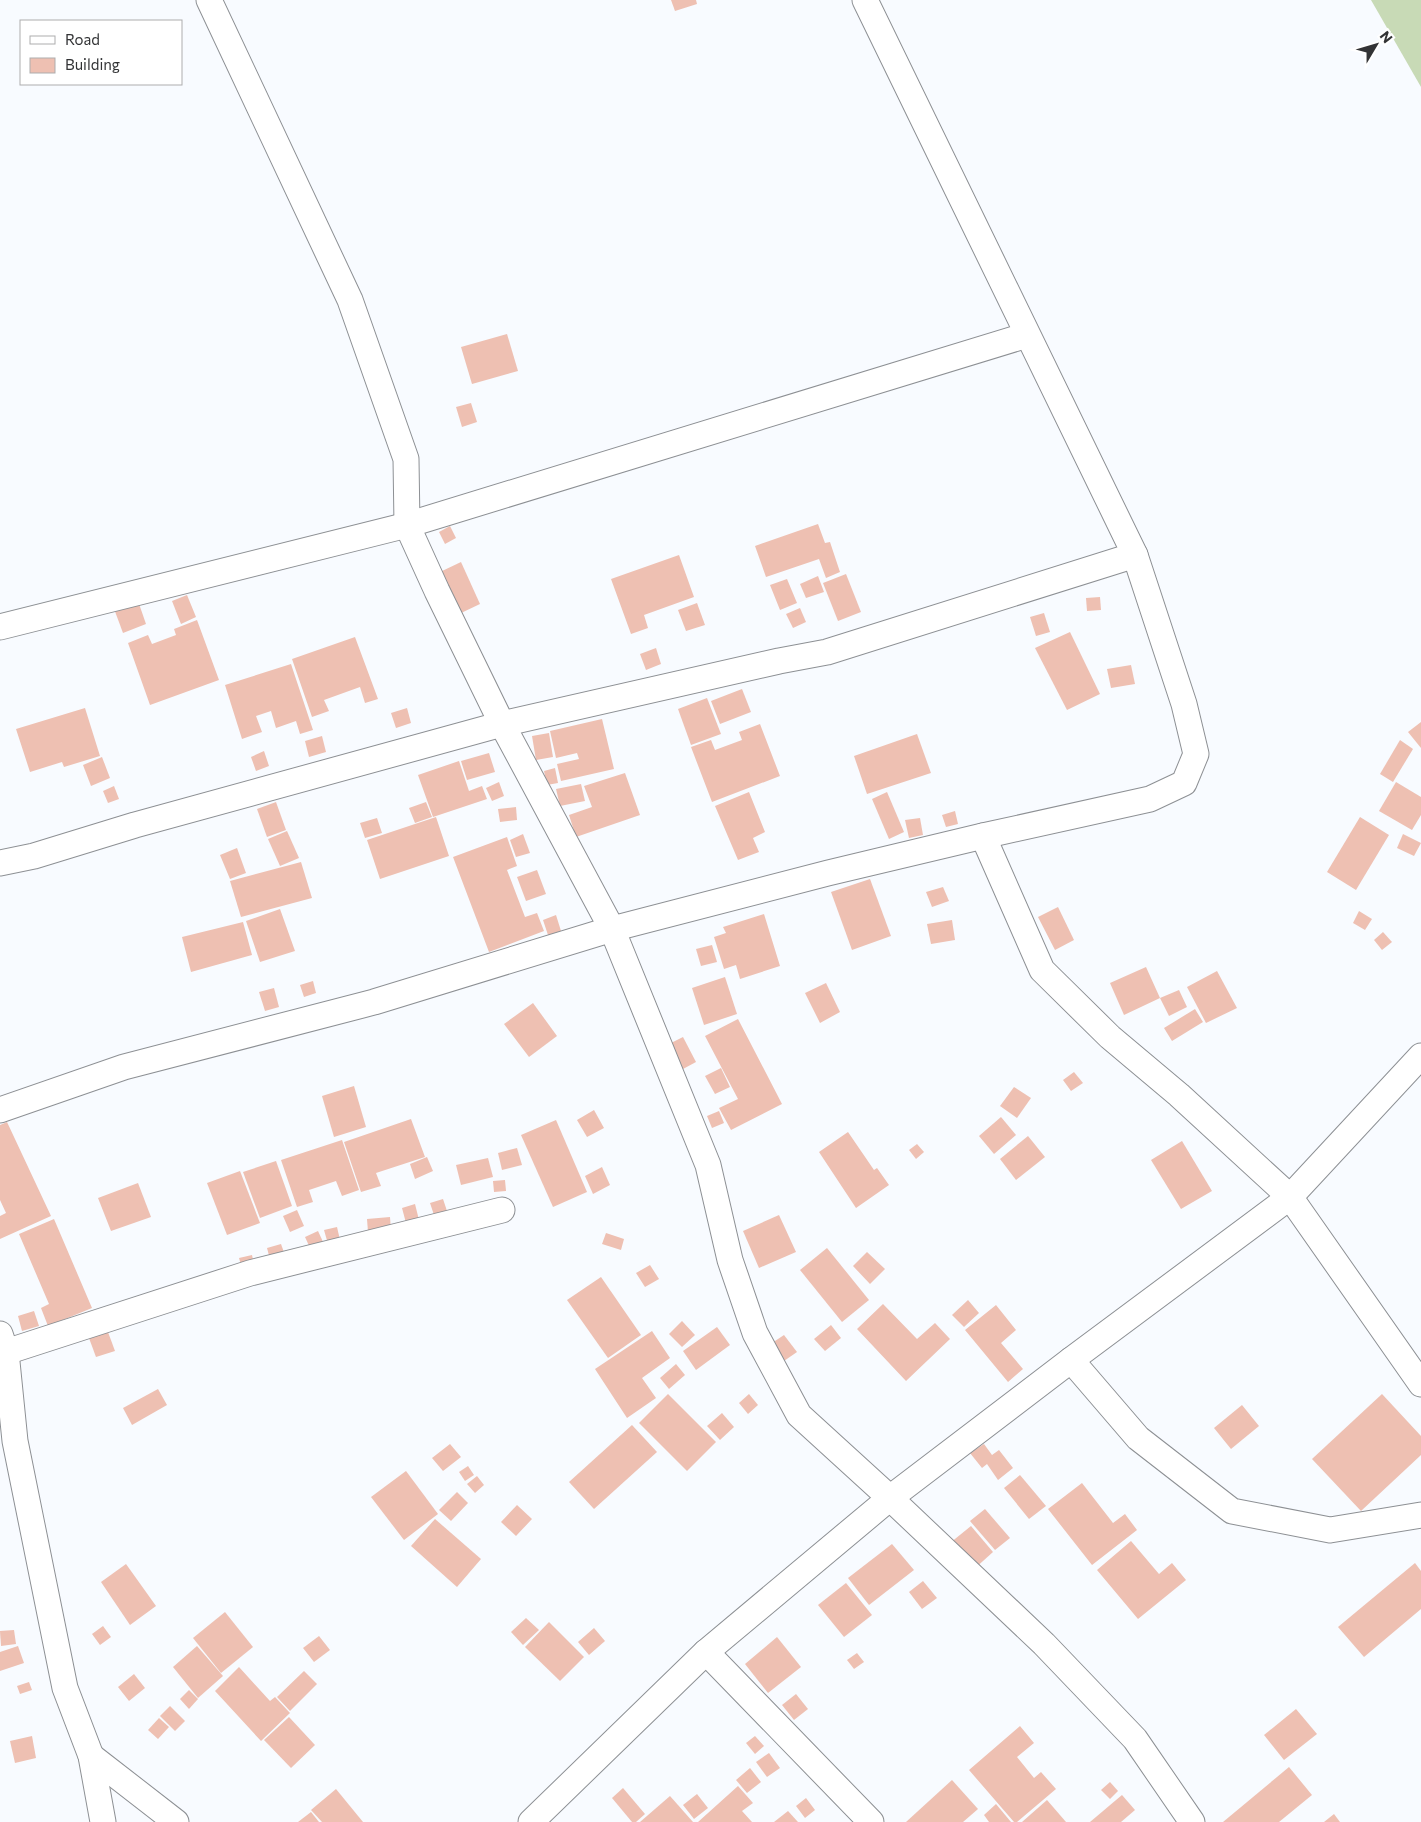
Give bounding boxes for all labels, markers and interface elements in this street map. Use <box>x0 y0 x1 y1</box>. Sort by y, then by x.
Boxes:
legend <box>20 20 182 85</box>
north arrow <box>1351 20 1401 70</box>
text: N <box>1377 27 1397 46</box>
text: Road <box>65 30 100 48</box>
text: Building <box>65 55 120 73</box>

